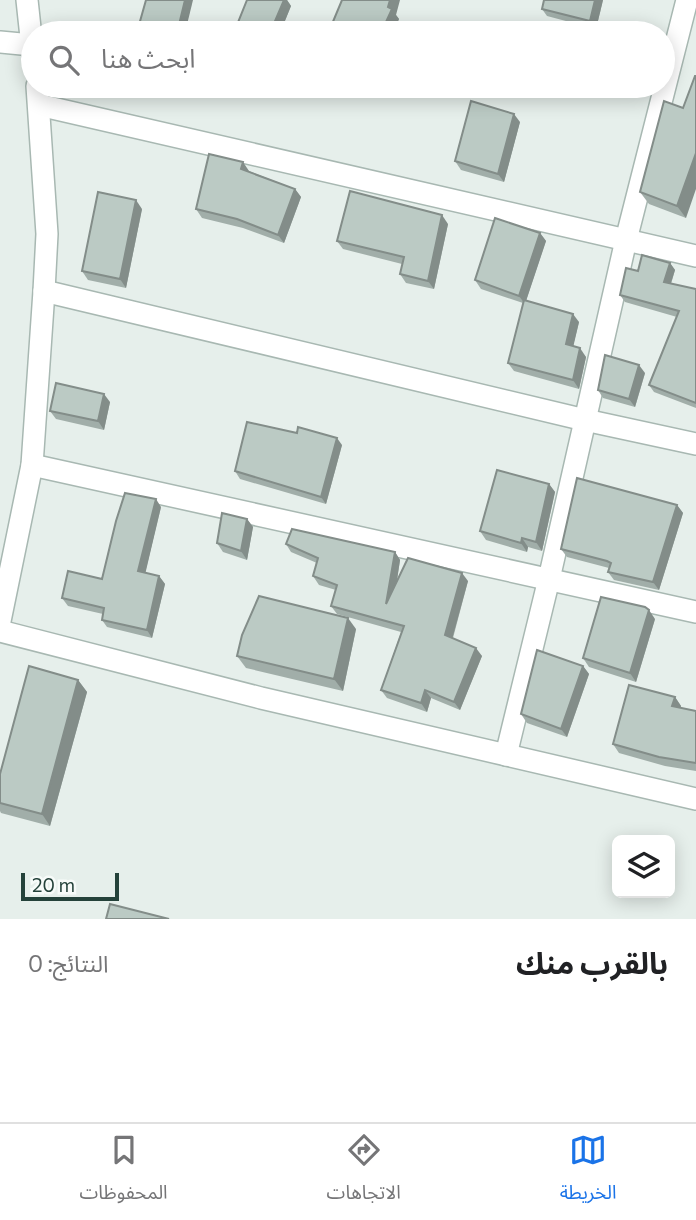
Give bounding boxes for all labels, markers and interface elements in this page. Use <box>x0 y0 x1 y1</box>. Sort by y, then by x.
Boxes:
search box <box>21 21 675 98</box>
icon: search <box>45 41 83 79</box>
text: ابحث هنا <box>101 42 196 73</box>
map controls <box>612 835 675 898</box>
button: layers <box>612 835 675 898</box>
scale bar <box>21 870 119 902</box>
text: 20 m <box>32 873 75 896</box>
text: بالقرب منك <box>516 943 668 980</box>
text: النتائج: 0 <box>28 949 109 977</box>
tab: المحفوظات <box>79 1131 168 1213</box>
tab: الاتجاهات <box>327 1131 401 1213</box>
tab: الخريطة <box>560 1131 617 1213</box>

